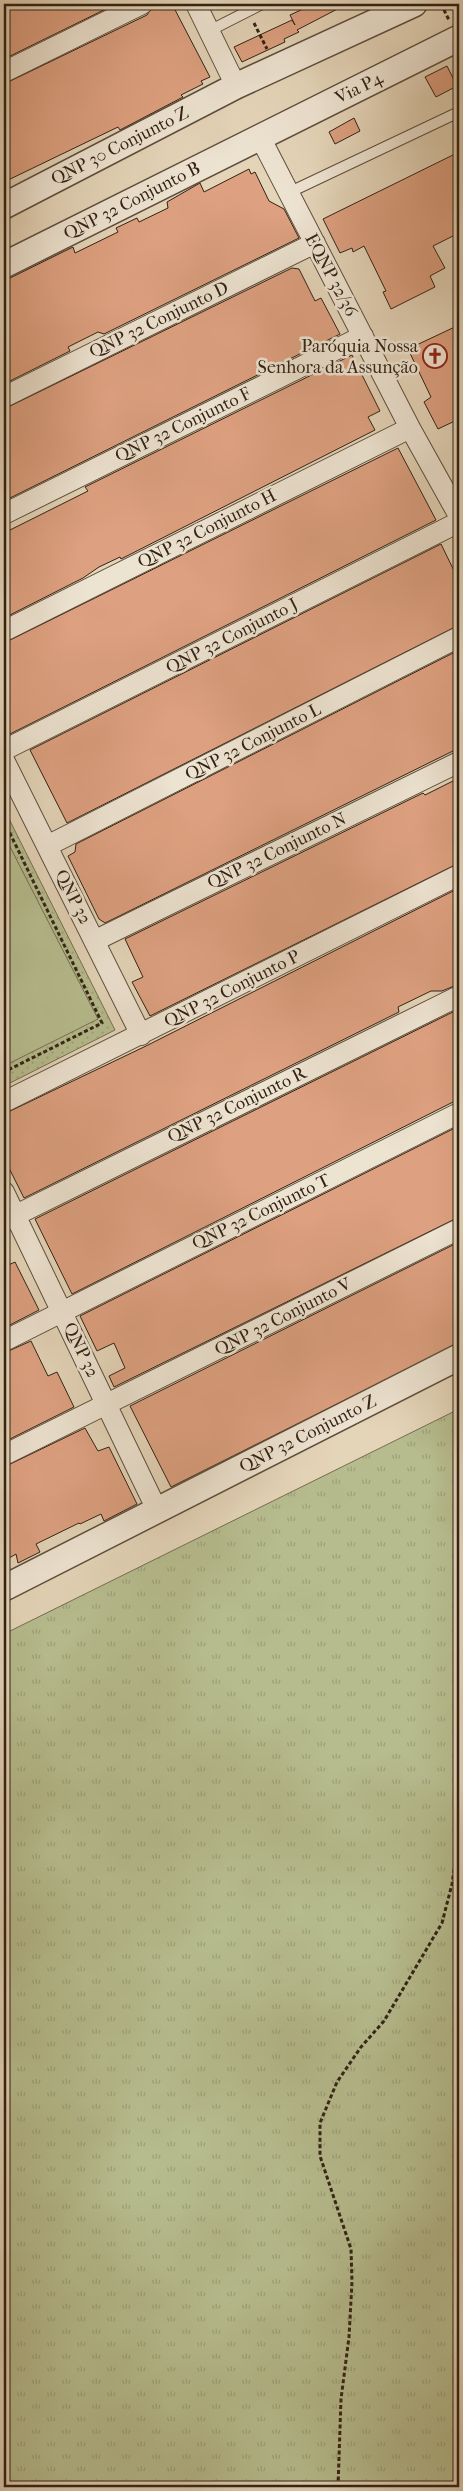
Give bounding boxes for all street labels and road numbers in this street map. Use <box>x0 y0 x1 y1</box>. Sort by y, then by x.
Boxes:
street label: Via P4 <box>331 67 387 109</box>
street label: QNP 30 Conjunto Z <box>48 102 192 190</box>
street label: QNP 32 Conjunto B <box>60 158 204 244</box>
street label: EQNP 32/36 <box>300 230 362 320</box>
street label: QNP 32 Conjunto D <box>86 277 232 363</box>
street label: QNP 32 Conjunto F <box>112 383 255 467</box>
street label: QNP 32 Conjunto H <box>134 485 280 573</box>
street label: QNP 32 Conjunto J <box>162 594 302 678</box>
street label: QNP 32 Conjunto L <box>182 699 324 785</box>
street label: QNP 32 Conjunto N <box>204 808 350 894</box>
street label: QNP 32 <box>50 866 96 928</box>
street label: QNP 32 Conjunto P <box>161 946 303 1032</box>
street label: QNP 32 Conjunto R <box>164 1062 311 1148</box>
street label: QNP 32 Conjunto T <box>189 1169 334 1254</box>
street label: QNP 32 Conjunto V <box>211 1273 356 1360</box>
street label: QNP 32 <box>59 1319 103 1381</box>
street label: QNP 32 Conjunto Z <box>236 1390 380 1478</box>

